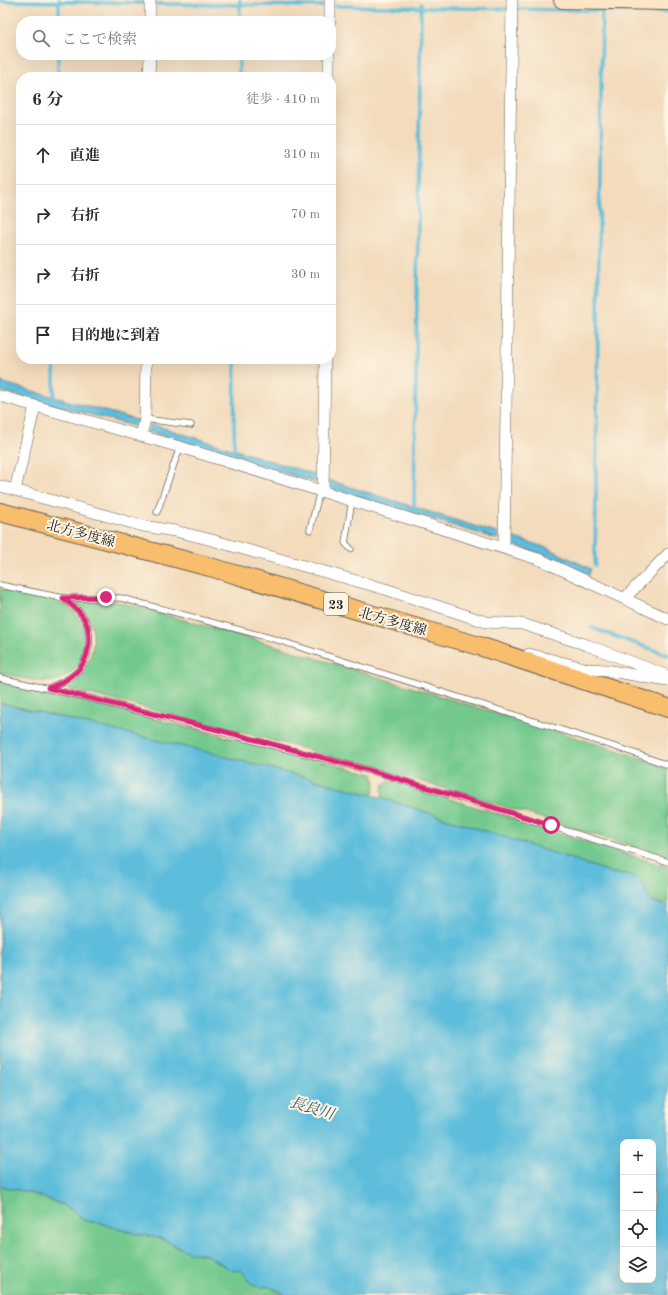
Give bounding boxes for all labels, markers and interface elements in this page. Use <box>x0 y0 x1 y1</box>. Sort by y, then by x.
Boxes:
search box <box>16 16 336 60</box>
icon: search <box>30 27 52 49</box>
text: ここで検索 <box>62 33 137 48</box>
text: 6 分 <box>32 92 64 109</box>
text: 徒歩 · 410 m <box>246 93 320 106</box>
icon: ahead <box>32 144 54 166</box>
text: 310 m <box>283 148 320 161</box>
text: 直進 <box>70 149 100 164</box>
icon: right <box>32 204 54 226</box>
text: 70 m <box>291 208 320 221</box>
text: 右折 <box>70 209 100 224</box>
icon: right <box>32 264 54 286</box>
text: 30 m <box>291 268 320 281</box>
text: 右折 <box>70 269 100 284</box>
icon: arrive <box>32 324 54 346</box>
text: 目的地に到着 <box>70 329 160 344</box>
street label: 北方多度線 <box>45 517 117 550</box>
route end <box>97 588 115 606</box>
road number: 23 <box>324 593 348 615</box>
street label: 北方多度線 <box>357 605 429 638</box>
route start <box>542 816 560 834</box>
water label: 長良川 <box>288 1094 338 1124</box>
map controls <box>620 1139 656 1283</box>
button: + <box>620 1139 656 1175</box>
button: − <box>620 1175 656 1211</box>
button: locate <box>620 1211 656 1247</box>
button: layers <box>620 1247 656 1283</box>

